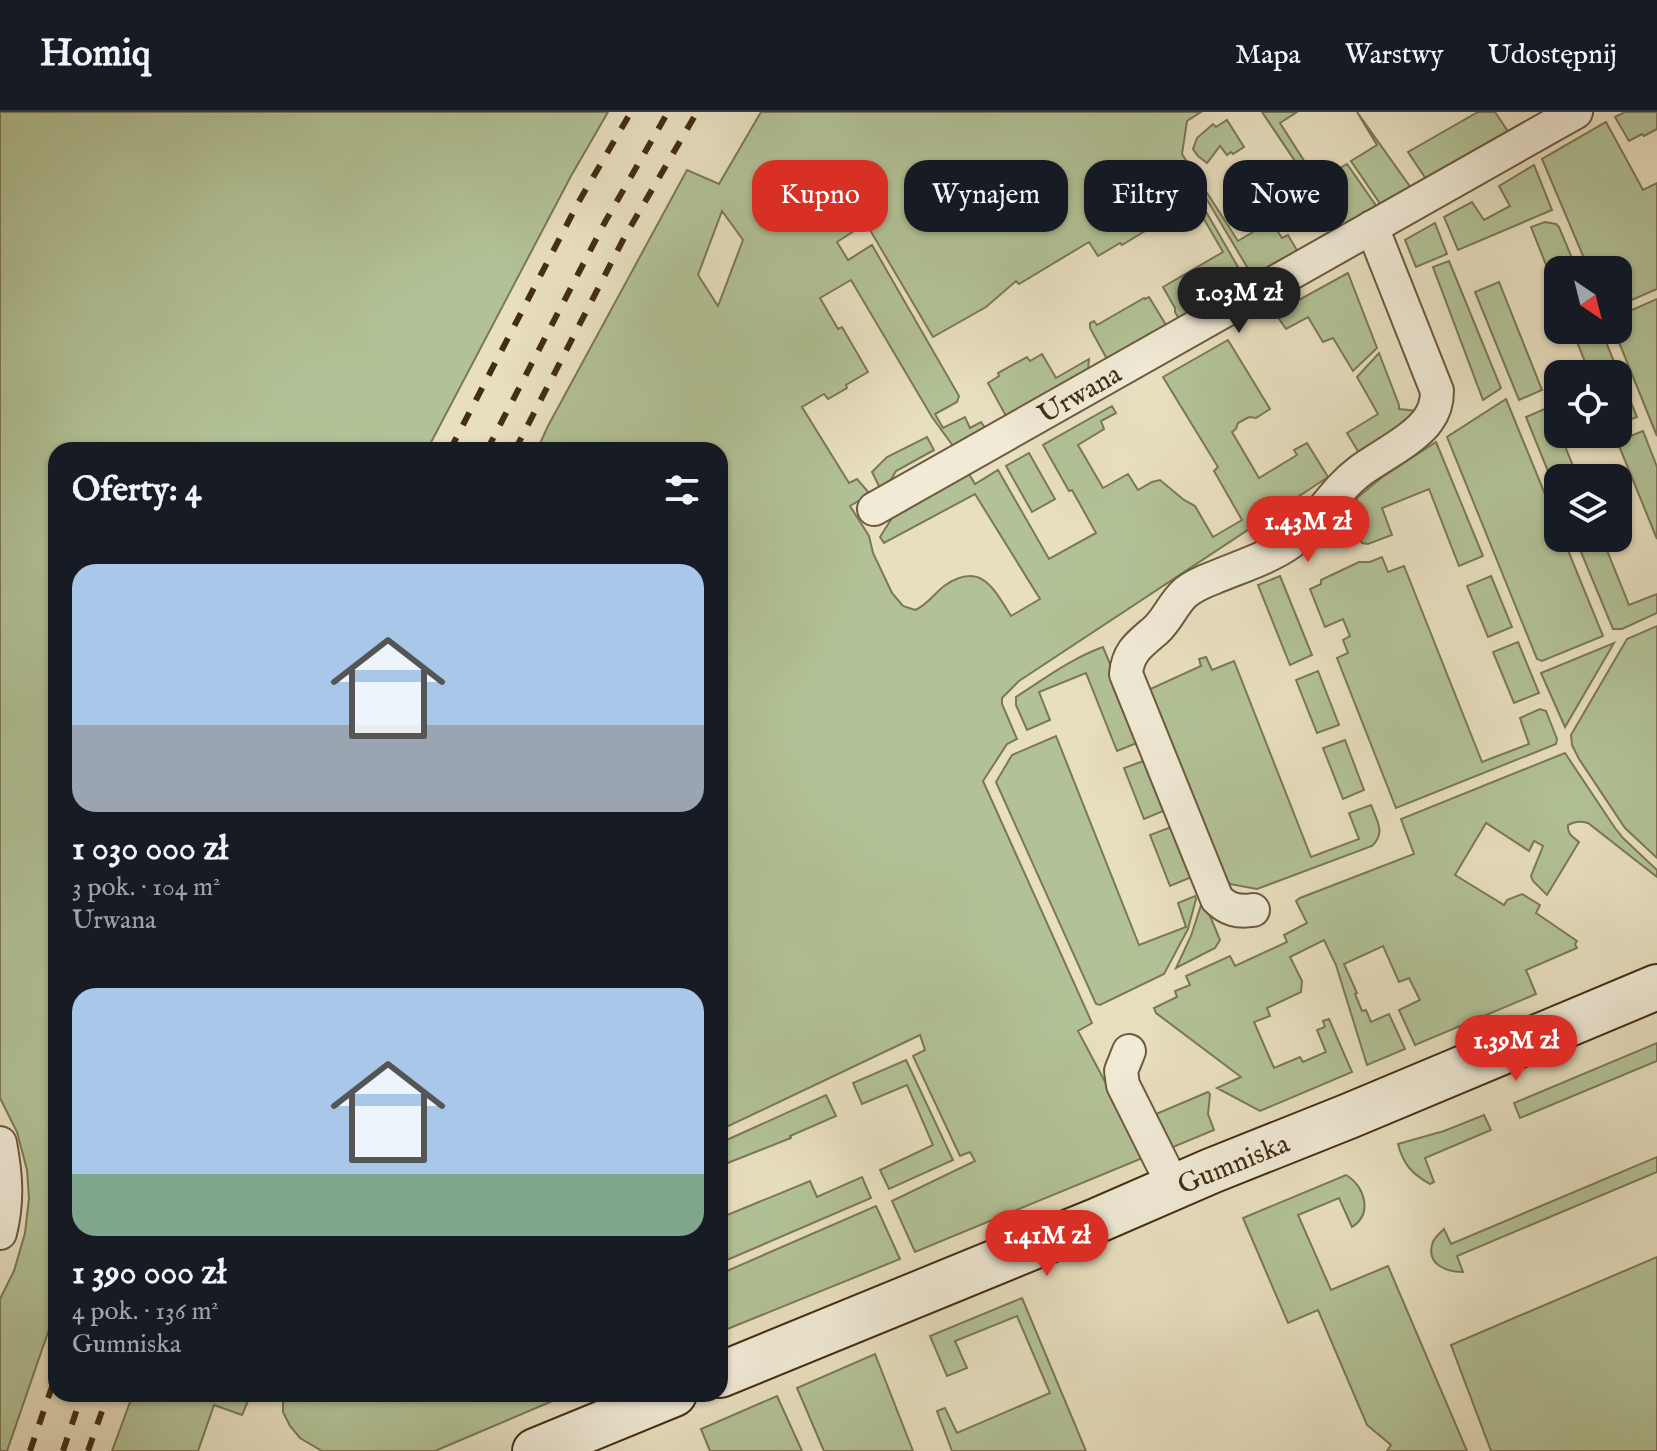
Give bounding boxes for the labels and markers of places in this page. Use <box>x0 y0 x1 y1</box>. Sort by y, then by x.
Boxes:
pin: 1.03M zł <box>1156 267 1322 335</box>
pin: 1.43M zł <box>1225 496 1391 564</box>
pin: 1.39M zł <box>1433 1015 1599 1083</box>
pin: 1.41M zł <box>964 1210 1130 1278</box>

